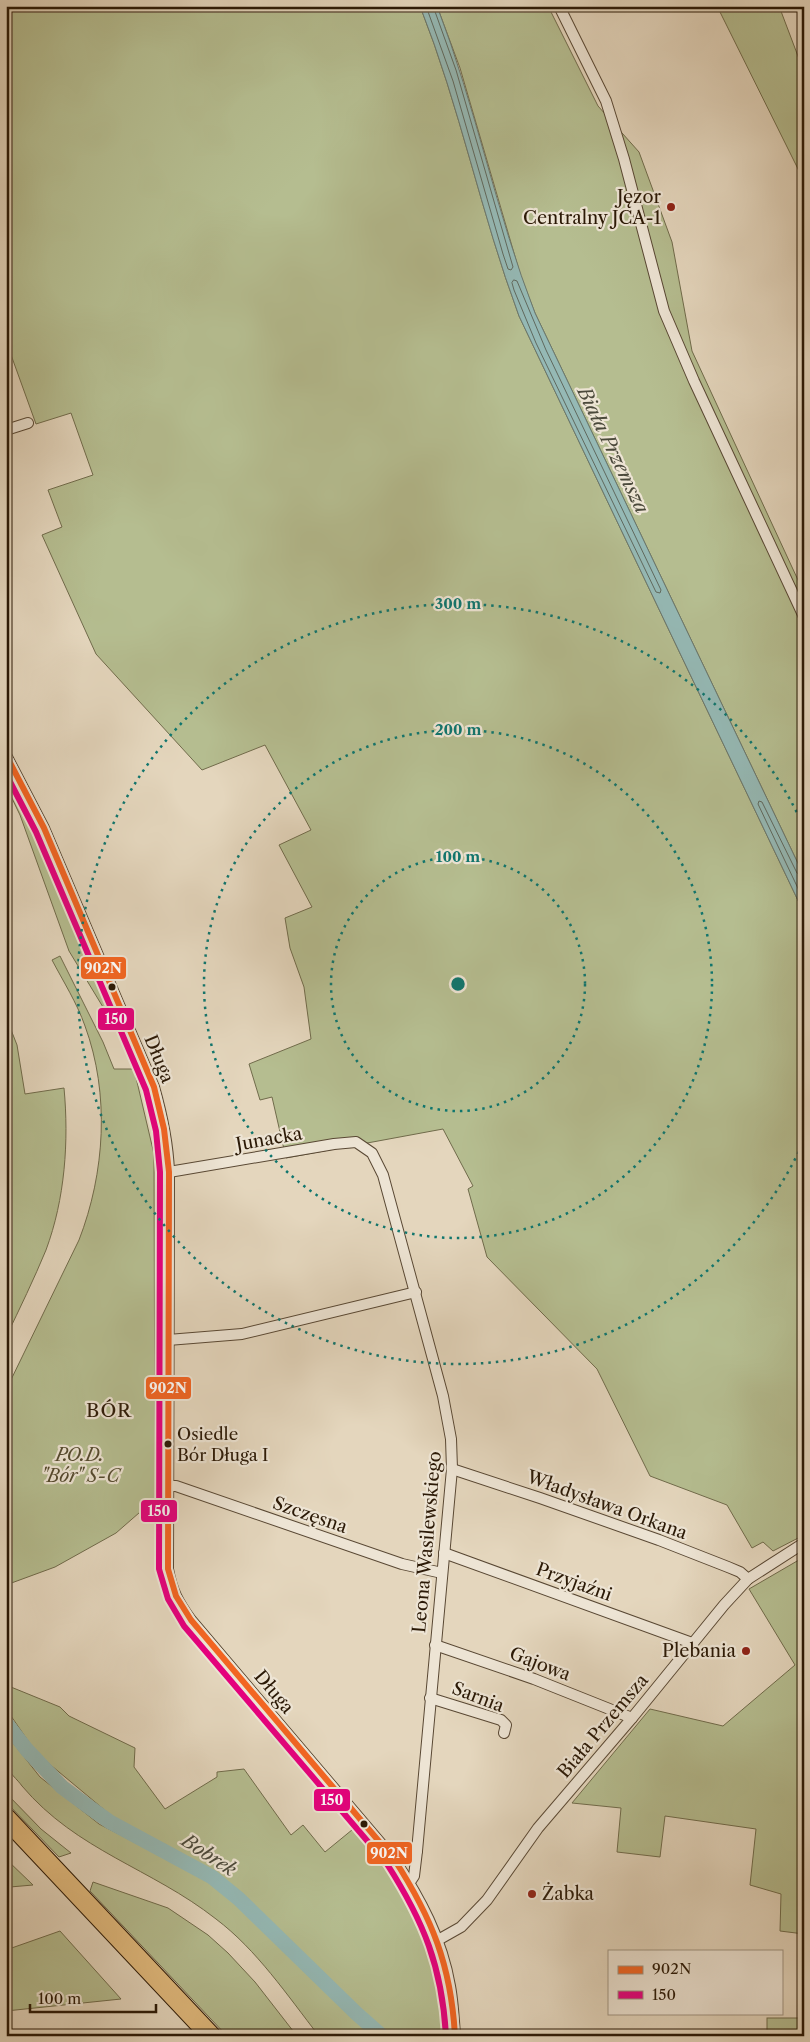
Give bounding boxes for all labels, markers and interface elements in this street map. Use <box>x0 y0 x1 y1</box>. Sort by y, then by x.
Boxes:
place label: Jęzor Centralny JCA-1 <box>523 186 661 229</box>
marker: Jęzor Centralny JCA-1 <box>665 201 677 213</box>
water label: Biała Przemsza <box>572 381 654 518</box>
text: 300 m <box>435 594 481 613</box>
text: 200 m <box>435 720 481 739</box>
text: 100 m <box>436 847 480 866</box>
line badge: 902N <box>80 956 127 980</box>
text: 902N <box>84 959 122 977</box>
centre of rings <box>449 975 467 993</box>
unlabelled marker <box>107 982 117 992</box>
line badge: 150 <box>97 1007 135 1031</box>
text: 150 <box>105 1010 128 1028</box>
street label: Długa <box>139 1032 179 1087</box>
street label: Junacka <box>231 1122 304 1156</box>
line badge: 902N <box>145 1376 192 1400</box>
text: 902N <box>149 1379 187 1397</box>
district label: BÓR <box>86 1399 132 1422</box>
place label: Osiedle Bór Długa I <box>177 1424 269 1465</box>
marker: Osiedle Bór Długa I <box>163 1439 173 1449</box>
park label: P.O.D. "Bór" S-C <box>40 1444 123 1487</box>
street label: Leona Wasilewskiego <box>408 1450 446 1634</box>
street label: Władysława Orkana <box>523 1465 691 1544</box>
street label: Szczęsna <box>270 1492 351 1538</box>
line badge: 150 <box>140 1499 178 1523</box>
text: 150 <box>148 1502 171 1520</box>
street label: Przyjaźni <box>533 1558 616 1606</box>
place label: Plebania <box>662 1640 737 1662</box>
street label: Gajowa <box>506 1642 574 1686</box>
marker: Plebania <box>740 1645 752 1657</box>
street label: Długa <box>250 1666 299 1719</box>
street label: Biała Przemsza <box>553 1669 653 1783</box>
street label: Sarnia <box>449 1677 508 1717</box>
line badge: 150 <box>313 1788 351 1812</box>
text: 150 <box>321 1791 344 1809</box>
unlabelled marker <box>359 1819 369 1829</box>
water label: Bobrek <box>176 1828 241 1881</box>
line badge: 902N <box>366 1841 413 1865</box>
text: 902N <box>370 1844 408 1862</box>
place label: Żabka <box>542 1882 595 1905</box>
marker: Żabka <box>526 1888 538 1900</box>
legend <box>608 1950 782 2014</box>
text: 902N <box>652 1959 691 1978</box>
scale bar <box>30 1982 156 2014</box>
text: 150 <box>652 1985 676 2004</box>
text: 100 m <box>38 1989 81 2008</box>

